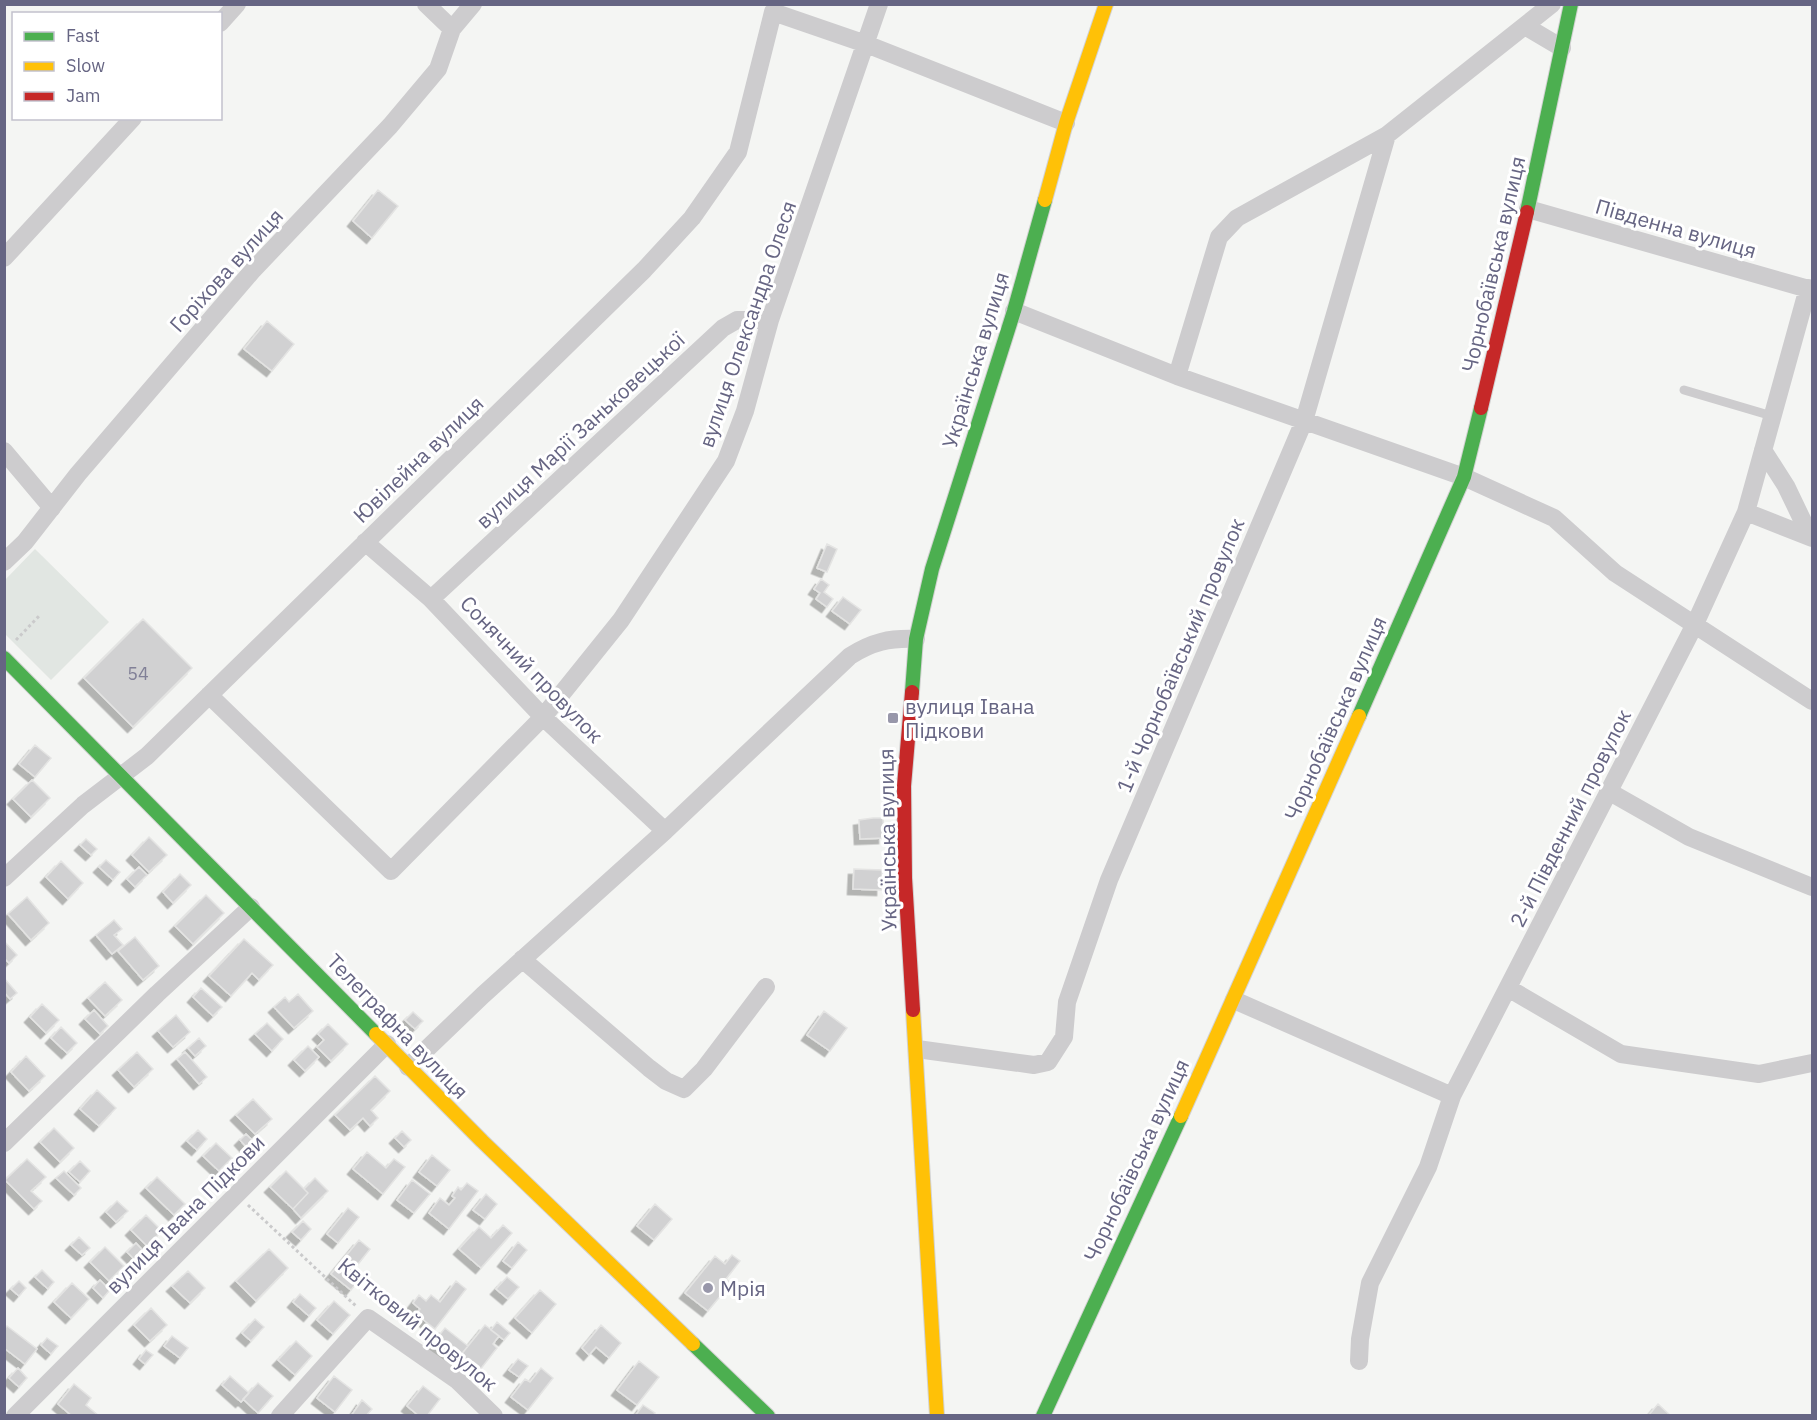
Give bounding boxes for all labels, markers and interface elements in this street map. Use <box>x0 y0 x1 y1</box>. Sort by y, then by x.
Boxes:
legend <box>12 12 222 120</box>
text: Fast <box>66 24 100 47</box>
text: Slow <box>66 54 105 77</box>
text: Jam <box>66 84 101 107</box>
street label: Чорнобаївська вулиця <box>1455 153 1531 375</box>
street label: Південна вулиця <box>1592 192 1760 264</box>
street label: вулиця Олександра Олеся <box>692 197 802 451</box>
street label: Горіхова вулиця <box>163 202 289 338</box>
street label: Українська вулиця <box>935 268 1015 452</box>
street label: вулиця Марії Заньковецької <box>470 325 691 534</box>
street label: Ювілейна вулиця <box>347 389 489 529</box>
street label: 1-й Чорнобаївський провулок <box>1109 514 1251 796</box>
street label: Сонячний провулок <box>454 589 610 749</box>
street label: Чорнобаївська вулиця <box>1277 612 1393 824</box>
house number: 54 <box>127 662 149 685</box>
place label: вулиця Івана Підкови <box>905 692 1035 744</box>
street label: 2-й Південний провулок <box>1503 704 1637 932</box>
marker: вулиця Івана Підкови <box>886 711 900 725</box>
street label: Українська вулиця <box>871 748 903 932</box>
street label: Телеграфна вулиця <box>321 947 475 1105</box>
street label: Чорнобаївська вулиця <box>1077 1054 1195 1266</box>
street label: вулиця Івана Підкови <box>100 1129 270 1299</box>
street label: Квітковий провулок <box>332 1251 504 1397</box>
place label: Мрія <box>720 1274 766 1302</box>
marker: Мрія <box>701 1281 715 1295</box>

